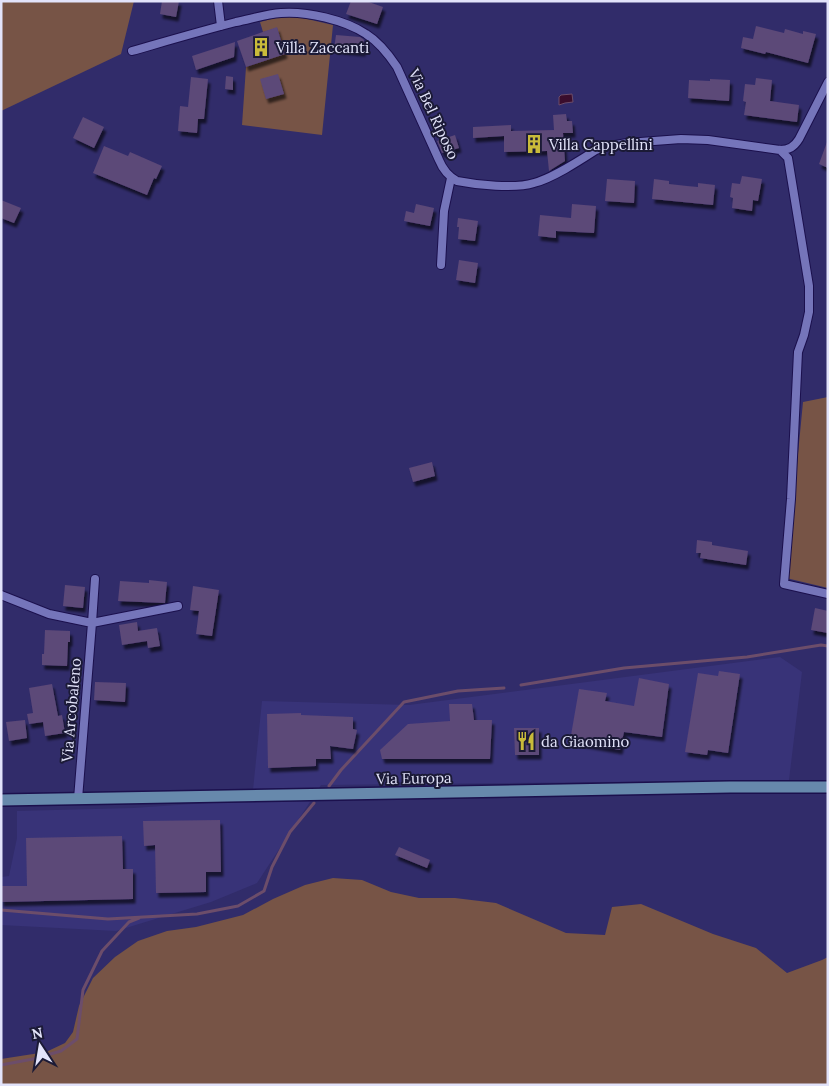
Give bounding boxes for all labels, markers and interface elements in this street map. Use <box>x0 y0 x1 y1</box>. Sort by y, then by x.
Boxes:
building icon: Villa Zaccanti <box>250 36 272 58</box>
place label: Villa Zaccanti <box>275 38 369 57</box>
street label: Via Bel Riposo <box>404 65 463 163</box>
building icon: Villa Cappellini <box>523 133 545 155</box>
place label: Villa Cappellini <box>548 135 653 154</box>
street label: Via Arcobaleno <box>57 657 85 764</box>
restaurant icon: da Giaomino <box>515 730 537 752</box>
place label: da Giaomino <box>541 732 630 751</box>
street label: Via Europa <box>375 768 452 788</box>
north arrow <box>15 1021 65 1071</box>
text: N <box>30 1023 45 1043</box>

